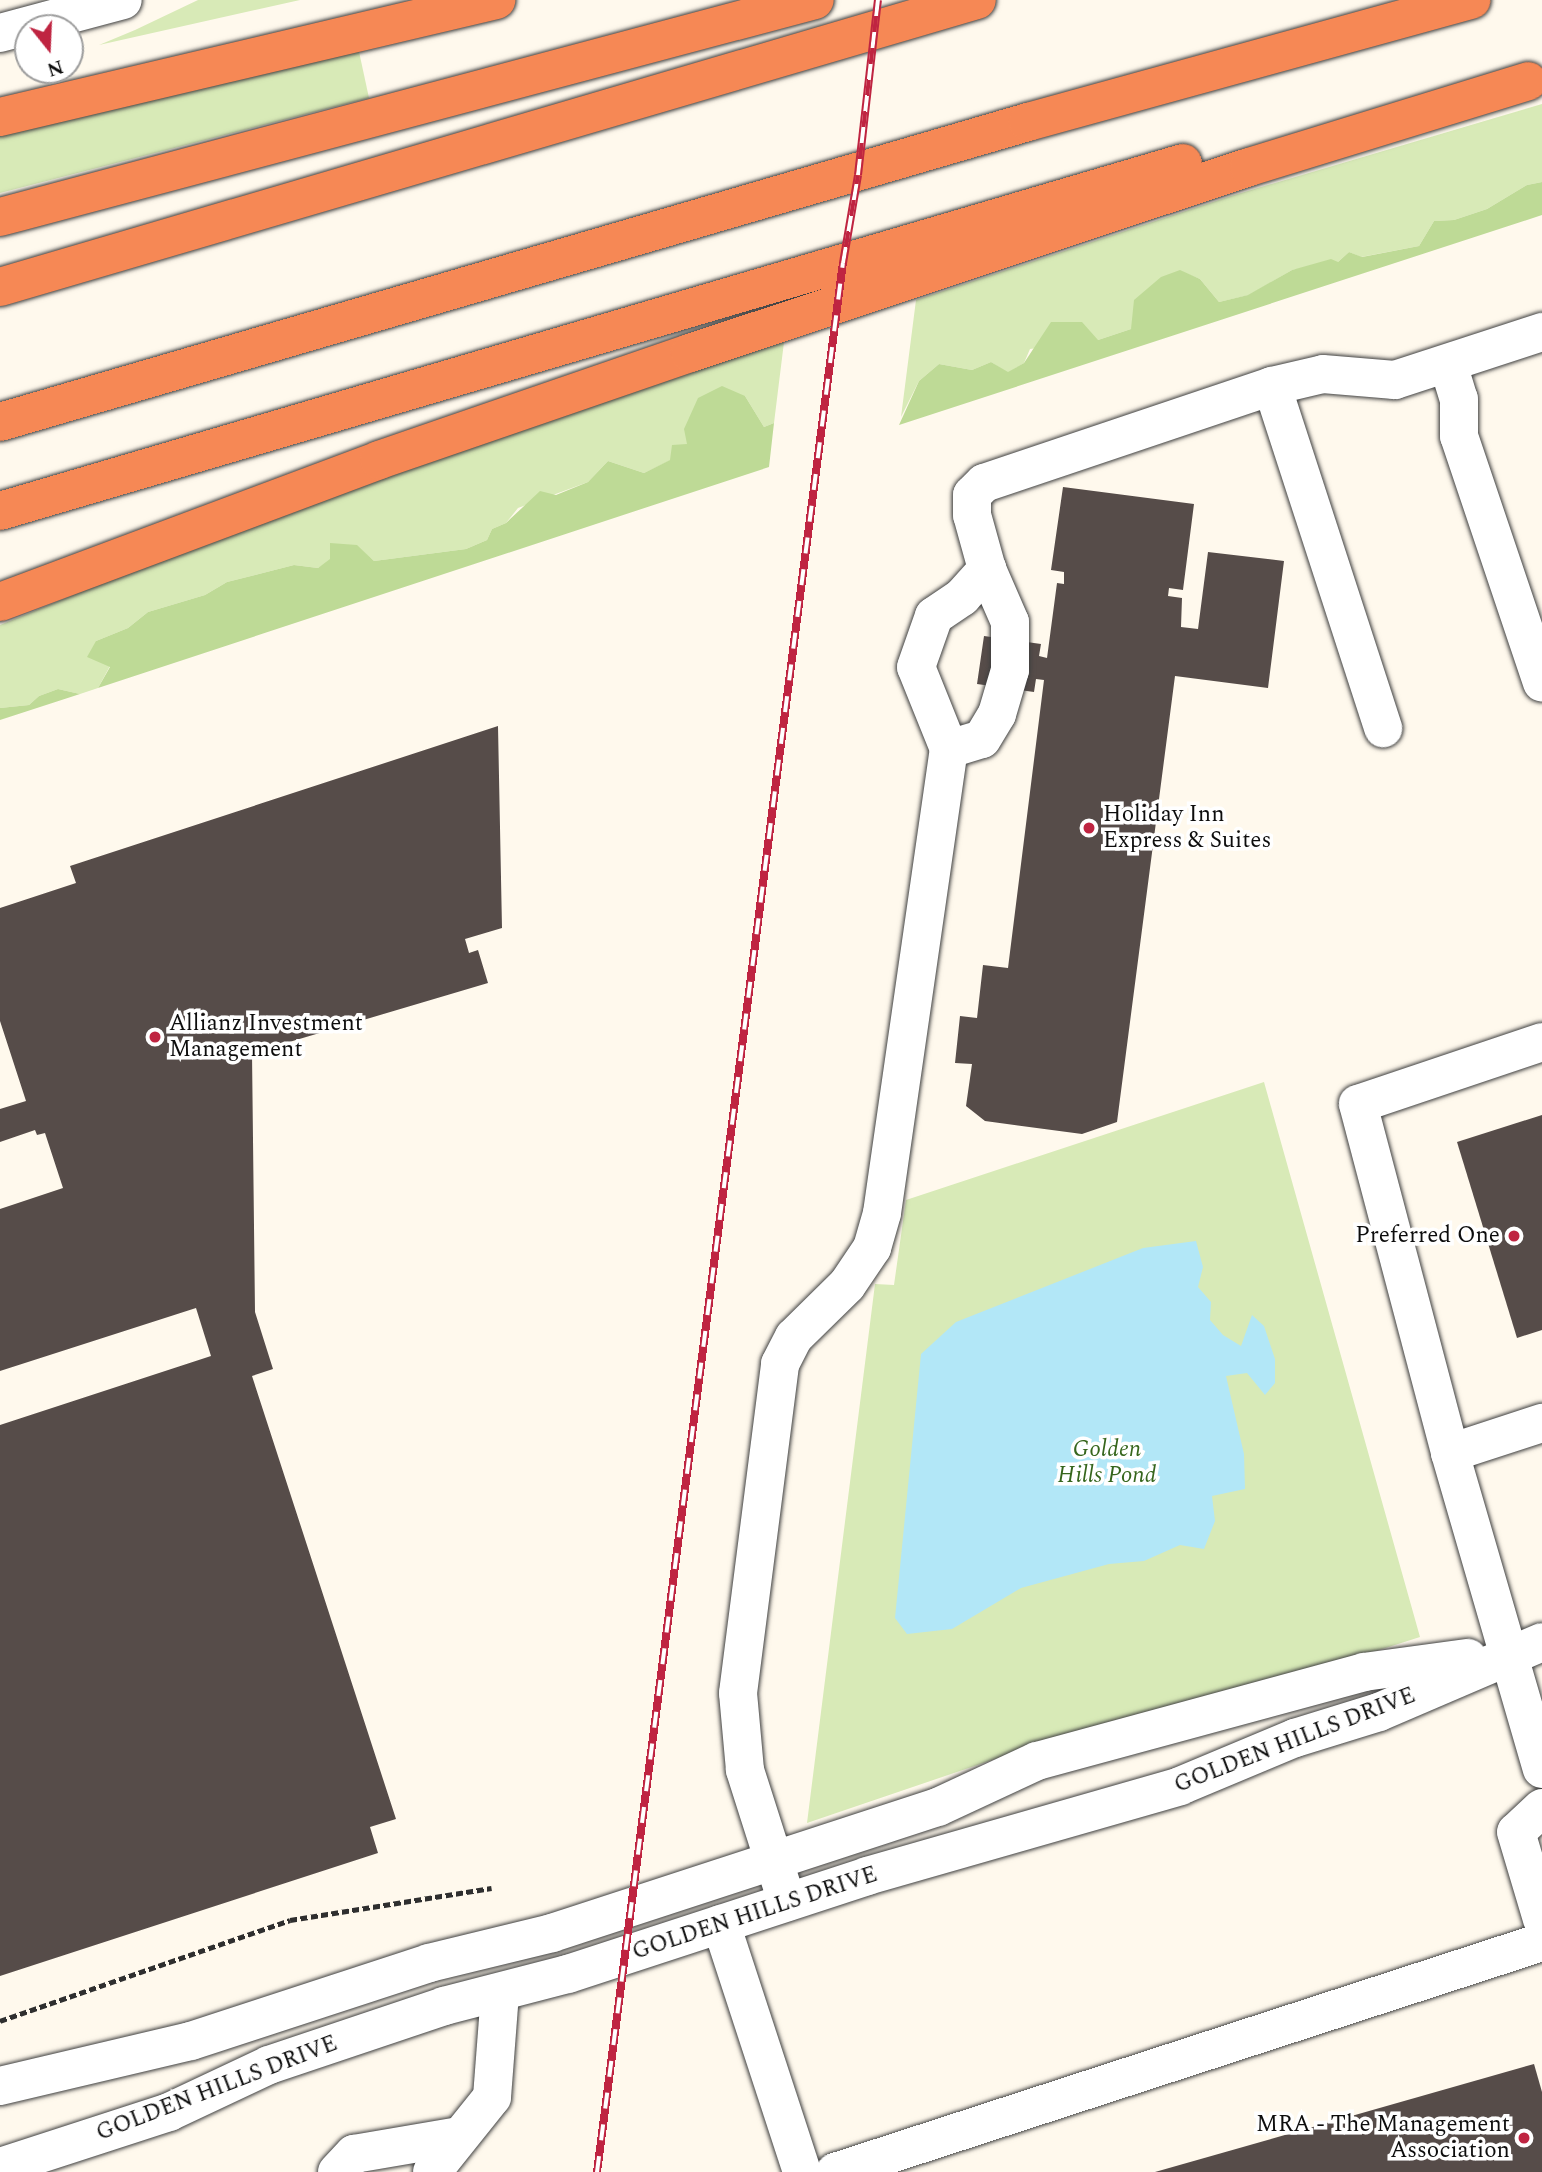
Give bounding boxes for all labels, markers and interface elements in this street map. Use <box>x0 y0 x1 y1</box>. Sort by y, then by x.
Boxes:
north arrow <box>14 14 84 84</box>
text: N <box>43 51 67 84</box>
place label: Holiday Inn Express & Suites <box>1103 801 1271 855</box>
marker: Holiday Inn Express & Suites <box>1081 820 1097 836</box>
place label: Allianz Investment Management <box>169 1010 363 1064</box>
marker: Allianz Investment Management <box>147 1029 163 1045</box>
place label: Preferred One <box>1355 1222 1500 1250</box>
marker: Preferred One <box>1506 1228 1522 1244</box>
park label: Golden Hills Pond <box>1058 1436 1156 1490</box>
street label: GOLDEN HILLS DRIVE <box>1171 1682 1419 1800</box>
street label: GOLDEN HILLS DRIVE <box>629 1861 881 1967</box>
street label: GOLDEN HILLS DRIVE <box>93 2030 341 2148</box>
place label: MRA - The Management Association <box>1256 2111 1510 2165</box>
marker: MRA - The Management Association <box>1516 2130 1532 2146</box>

